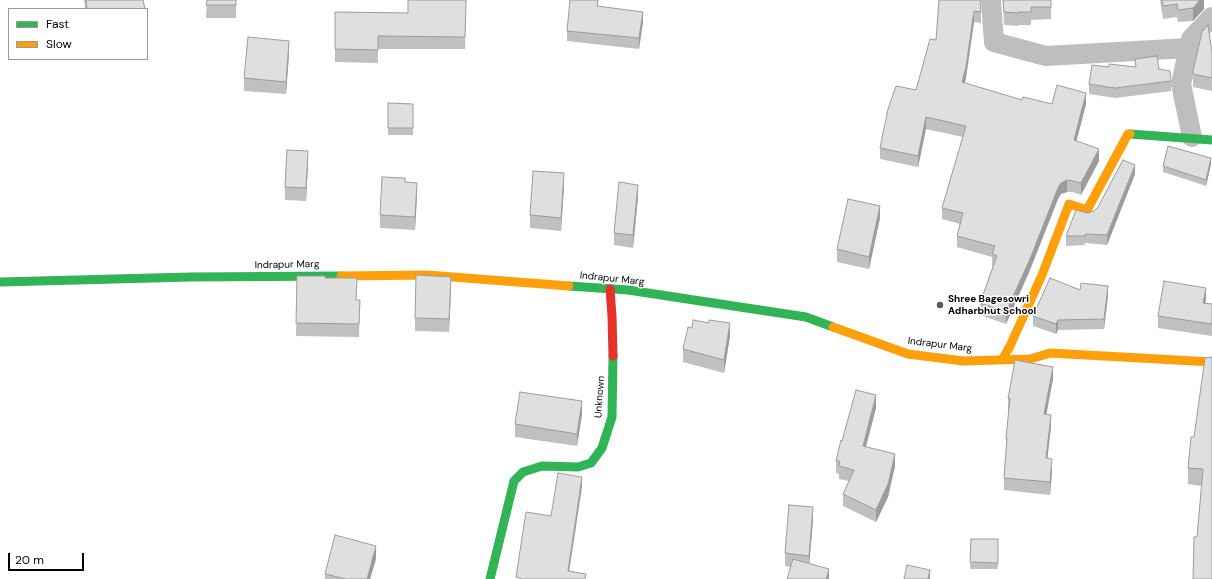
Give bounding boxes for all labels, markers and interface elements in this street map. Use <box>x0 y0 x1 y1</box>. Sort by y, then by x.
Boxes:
legend <box>8 8 148 60</box>
text: Fast <box>46 16 69 32</box>
text: Slow <box>46 36 72 52</box>
street label: Indrapur Marg <box>254 258 320 272</box>
street label: Indrapur Marg <box>579 270 645 288</box>
place label: Shree Bagesowri Adharbhut School <box>948 293 1036 316</box>
marker: Shree Bagesowri Adharbhut School <box>935 300 945 310</box>
street label: Indrapur Marg <box>907 335 973 355</box>
street label: Unknown <box>593 376 607 418</box>
scale bar <box>10 545 86 571</box>
text: 20 m <box>15 552 44 568</box>

